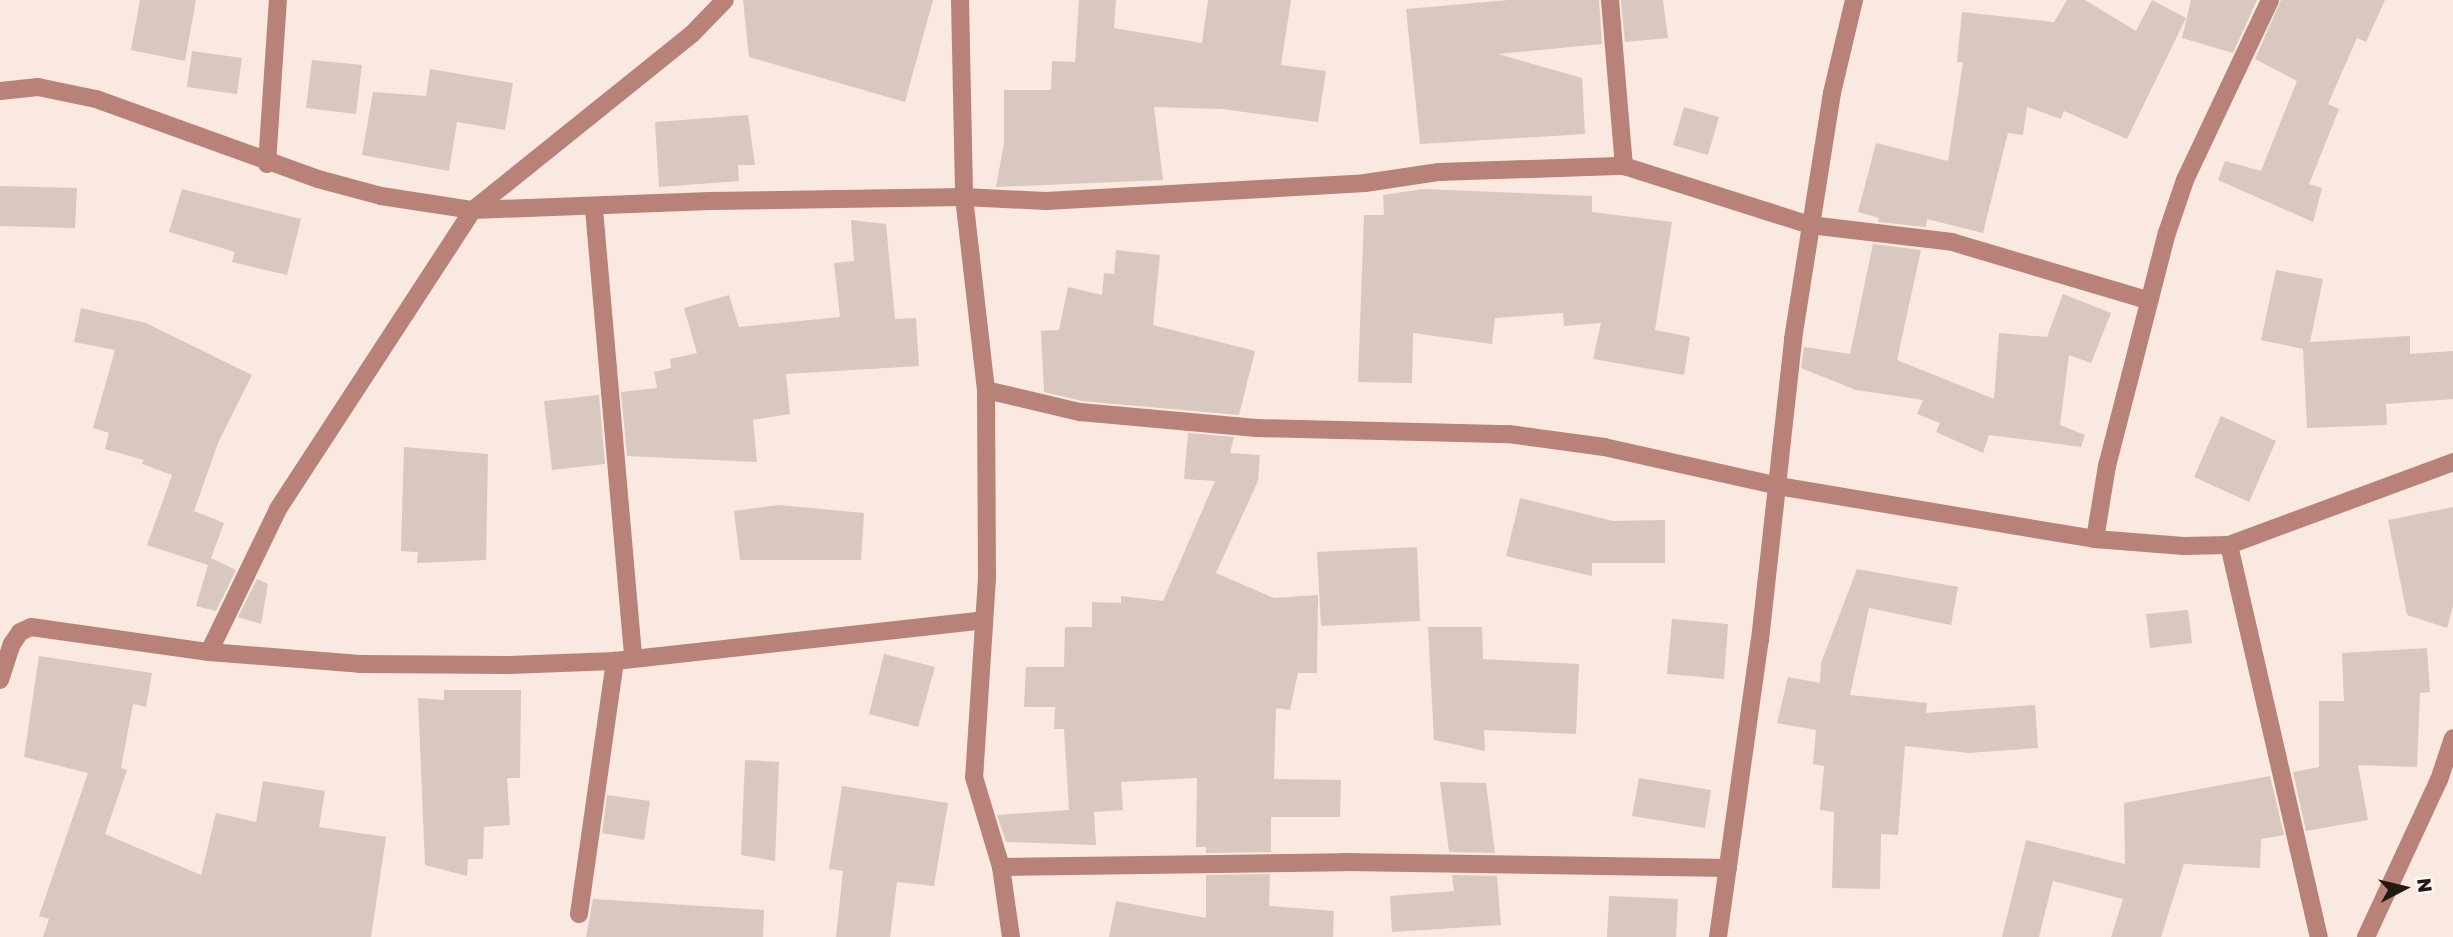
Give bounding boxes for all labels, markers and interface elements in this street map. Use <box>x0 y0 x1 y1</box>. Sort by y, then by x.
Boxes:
north arrow <box>2369 853 2439 923</box>
text: N <box>2413 877 2438 894</box>

